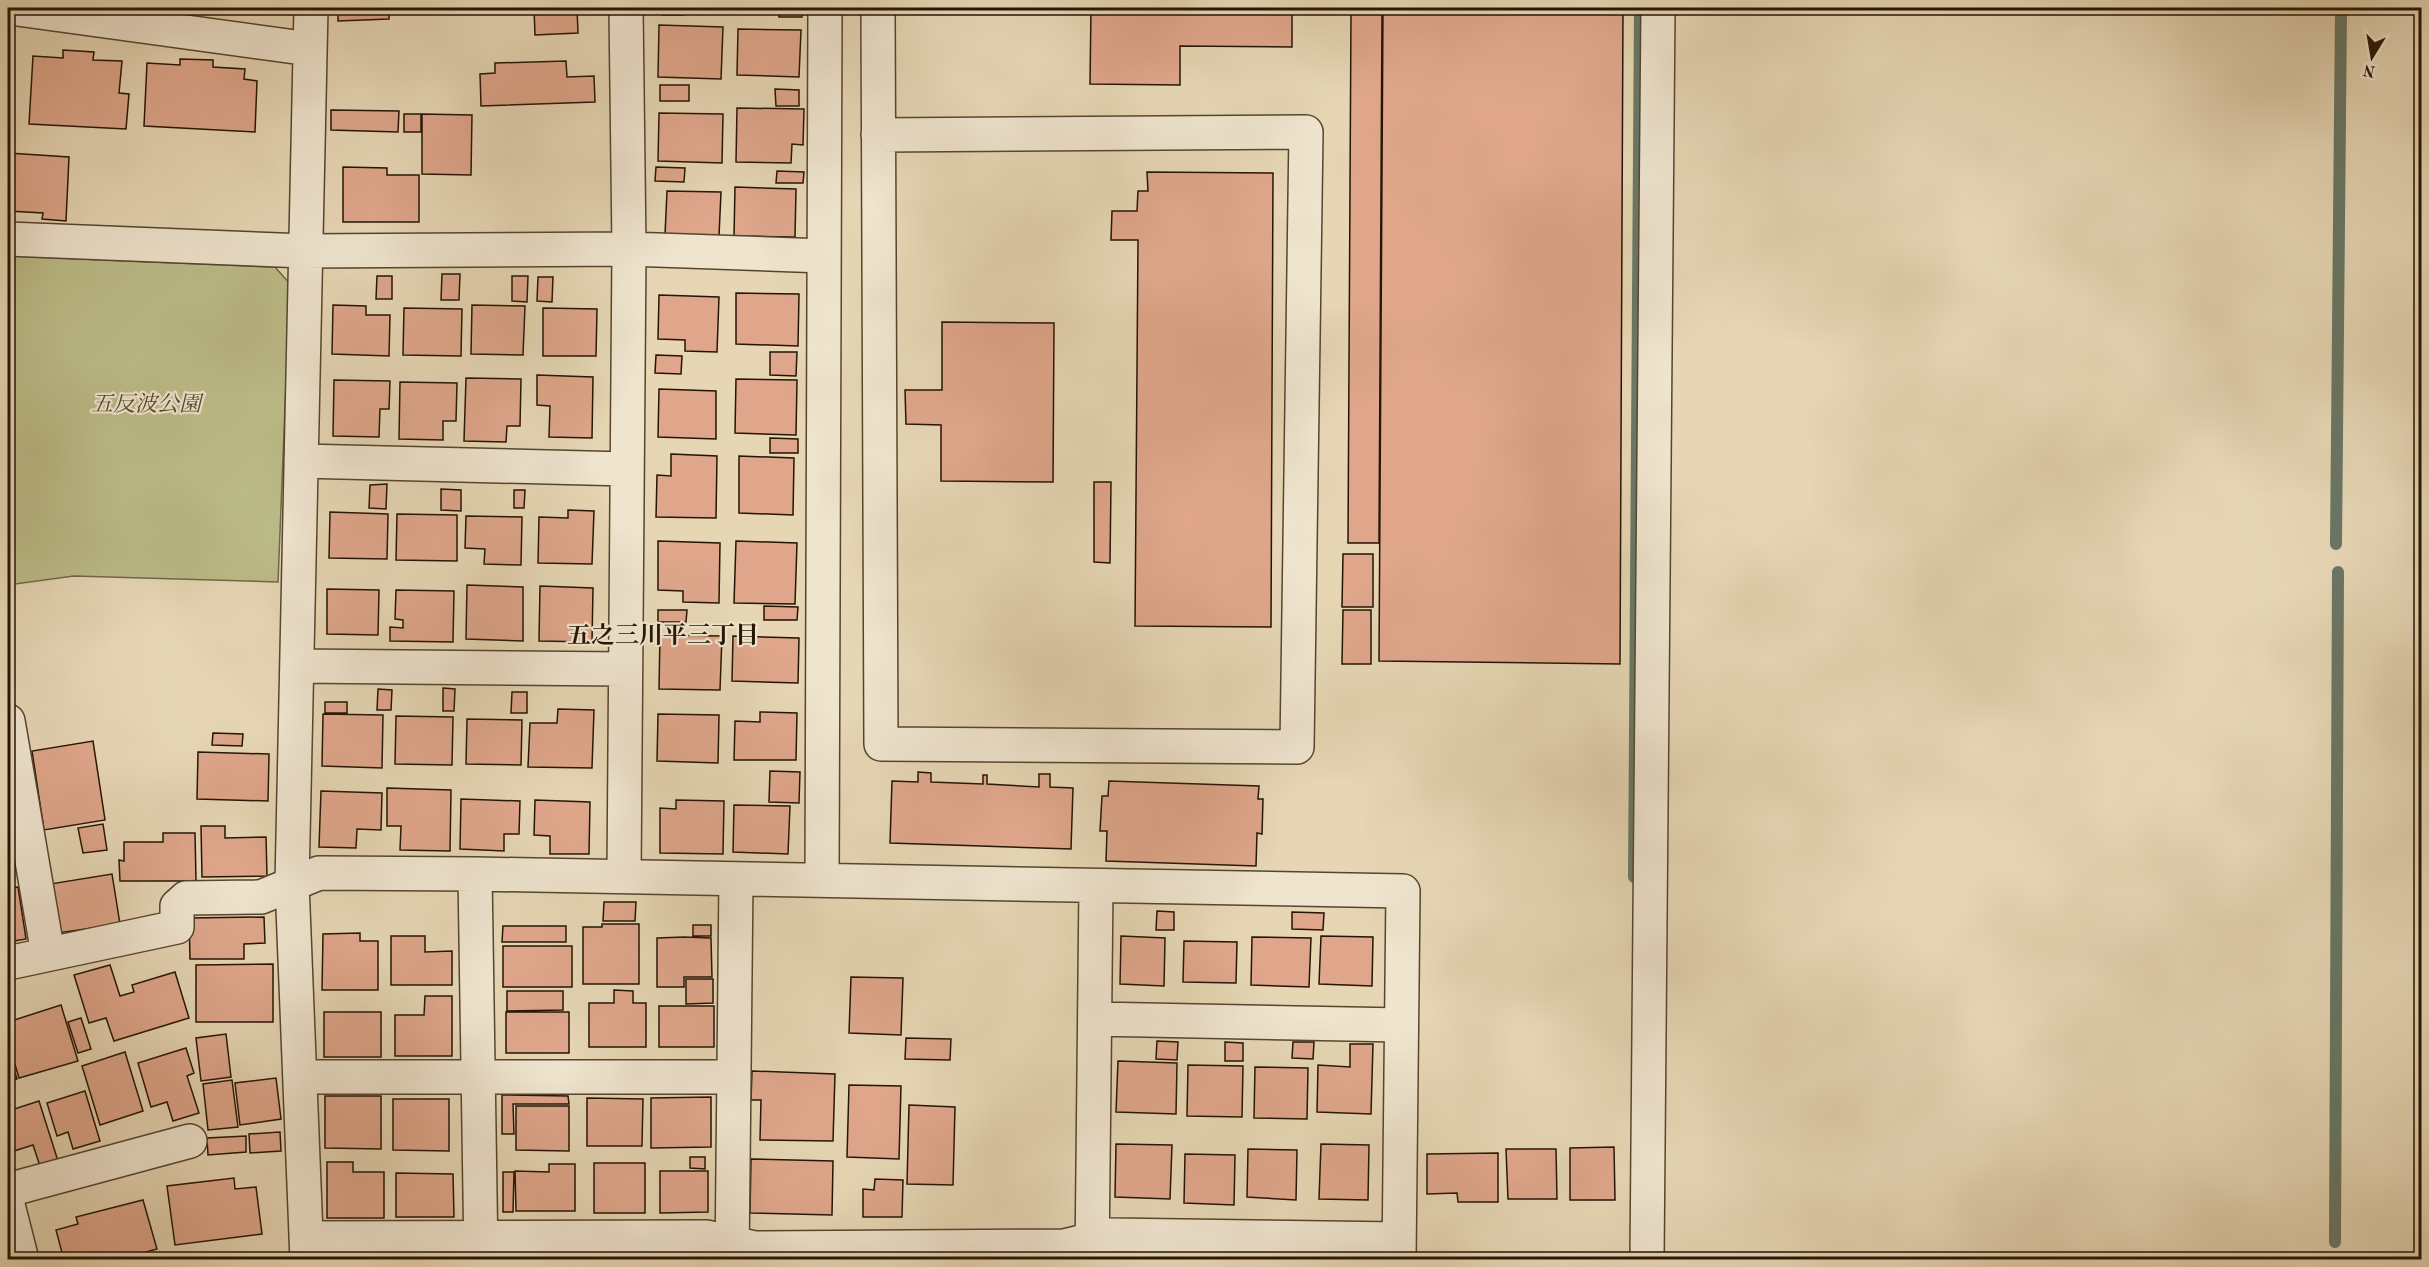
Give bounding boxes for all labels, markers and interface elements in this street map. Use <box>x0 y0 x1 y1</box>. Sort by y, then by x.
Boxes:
north arrow <box>2342 27 2402 87</box>
text: N <box>2361 61 2377 79</box>
park label: 五反波公園 <box>91 392 204 416</box>
district label: 五之三川平三丁目 <box>567 622 759 649</box>

